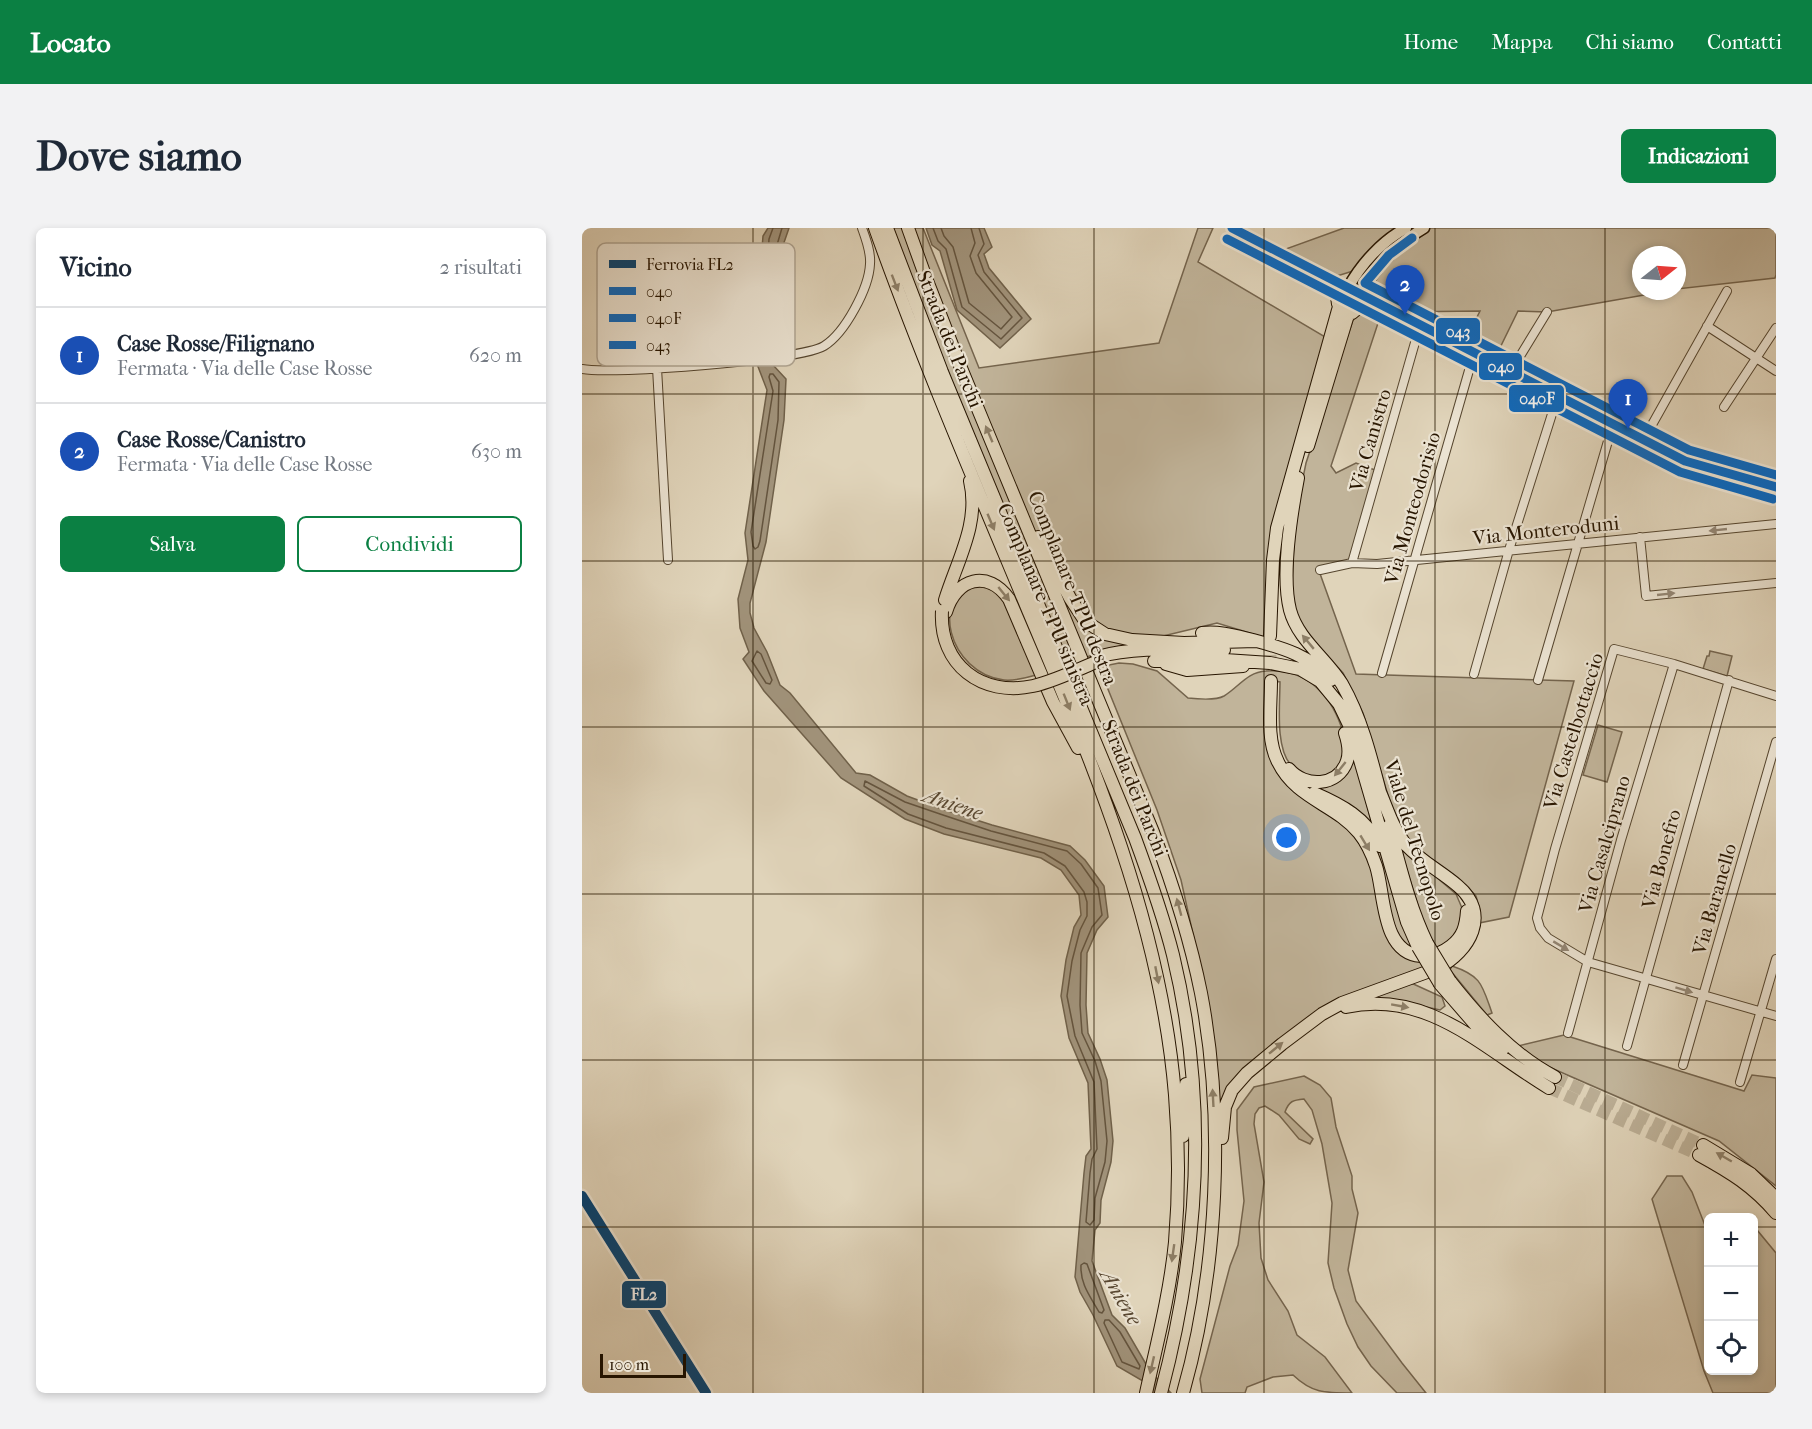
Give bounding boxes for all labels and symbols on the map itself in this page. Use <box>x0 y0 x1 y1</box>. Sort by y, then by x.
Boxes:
legend <box>597 243 795 366</box>
north arrow <box>1632 246 1686 300</box>
text: Ferrovia FL2 <box>646 255 734 274</box>
pin: 2 <box>1386 266 1424 315</box>
street label: Strada dei Parchi <box>912 267 988 411</box>
one-way arrow <box>890 274 900 292</box>
text: 040 <box>646 282 673 301</box>
text: 040F <box>646 309 682 328</box>
line badge: 043 <box>1435 317 1481 345</box>
text: 043 <box>1446 322 1470 342</box>
text: 043 <box>646 336 671 355</box>
line badge: 040 <box>1478 352 1523 381</box>
text: 040 <box>1488 357 1515 377</box>
pin: 1 <box>1608 380 1648 429</box>
line badge: 040F <box>1508 384 1565 413</box>
street label: Via Canistro <box>1345 386 1396 495</box>
text: 040F <box>1519 389 1555 409</box>
one-way arrow <box>984 425 993 443</box>
street label: Via Monteodorisio <box>1379 429 1445 588</box>
street label: Complanare TPU destra <box>1023 488 1122 689</box>
street label: Complanare TPU sinistra <box>992 500 1099 709</box>
street label: Via Monteroduni <box>1471 511 1621 550</box>
one-way arrow <box>986 514 996 532</box>
one-way arrow <box>1708 525 1727 534</box>
one-way arrow <box>998 586 1011 602</box>
one-way arrow <box>1657 589 1676 599</box>
one-way arrow <box>1301 634 1314 650</box>
street label: Via Castelbottaccio <box>1538 650 1608 813</box>
one-way arrow <box>1062 693 1072 711</box>
street label: Strada dei Parchi <box>1097 716 1173 860</box>
street label: Viale del Tecnopolo <box>1379 756 1450 923</box>
one-way arrow <box>1334 761 1347 777</box>
street label: Via Casalciprano <box>1574 773 1635 917</box>
water label: Aniene <box>917 782 986 825</box>
street label: Via Bonefro <box>1637 807 1686 912</box>
your location <box>1272 823 1301 852</box>
one-way arrow <box>1360 835 1370 852</box>
street label: Via Baranello <box>1687 841 1741 958</box>
one-way arrow <box>1174 898 1184 916</box>
one-way arrow <box>1553 940 1569 951</box>
one-way arrow <box>1153 966 1163 984</box>
one-way arrow <box>1675 986 1693 995</box>
one-way arrow <box>1391 1001 1410 1010</box>
one-way arrow <box>1268 1042 1284 1055</box>
one-way arrow <box>1208 1089 1217 1108</box>
one-way arrow <box>1715 1152 1732 1162</box>
one-way arrow <box>1169 1243 1178 1262</box>
water label: Aniene <box>1094 1262 1147 1330</box>
line badge: FL2 <box>621 1280 667 1309</box>
text: FL2 <box>630 1285 657 1304</box>
scale bar <box>600 1351 686 1378</box>
one-way arrow <box>1147 1356 1157 1374</box>

